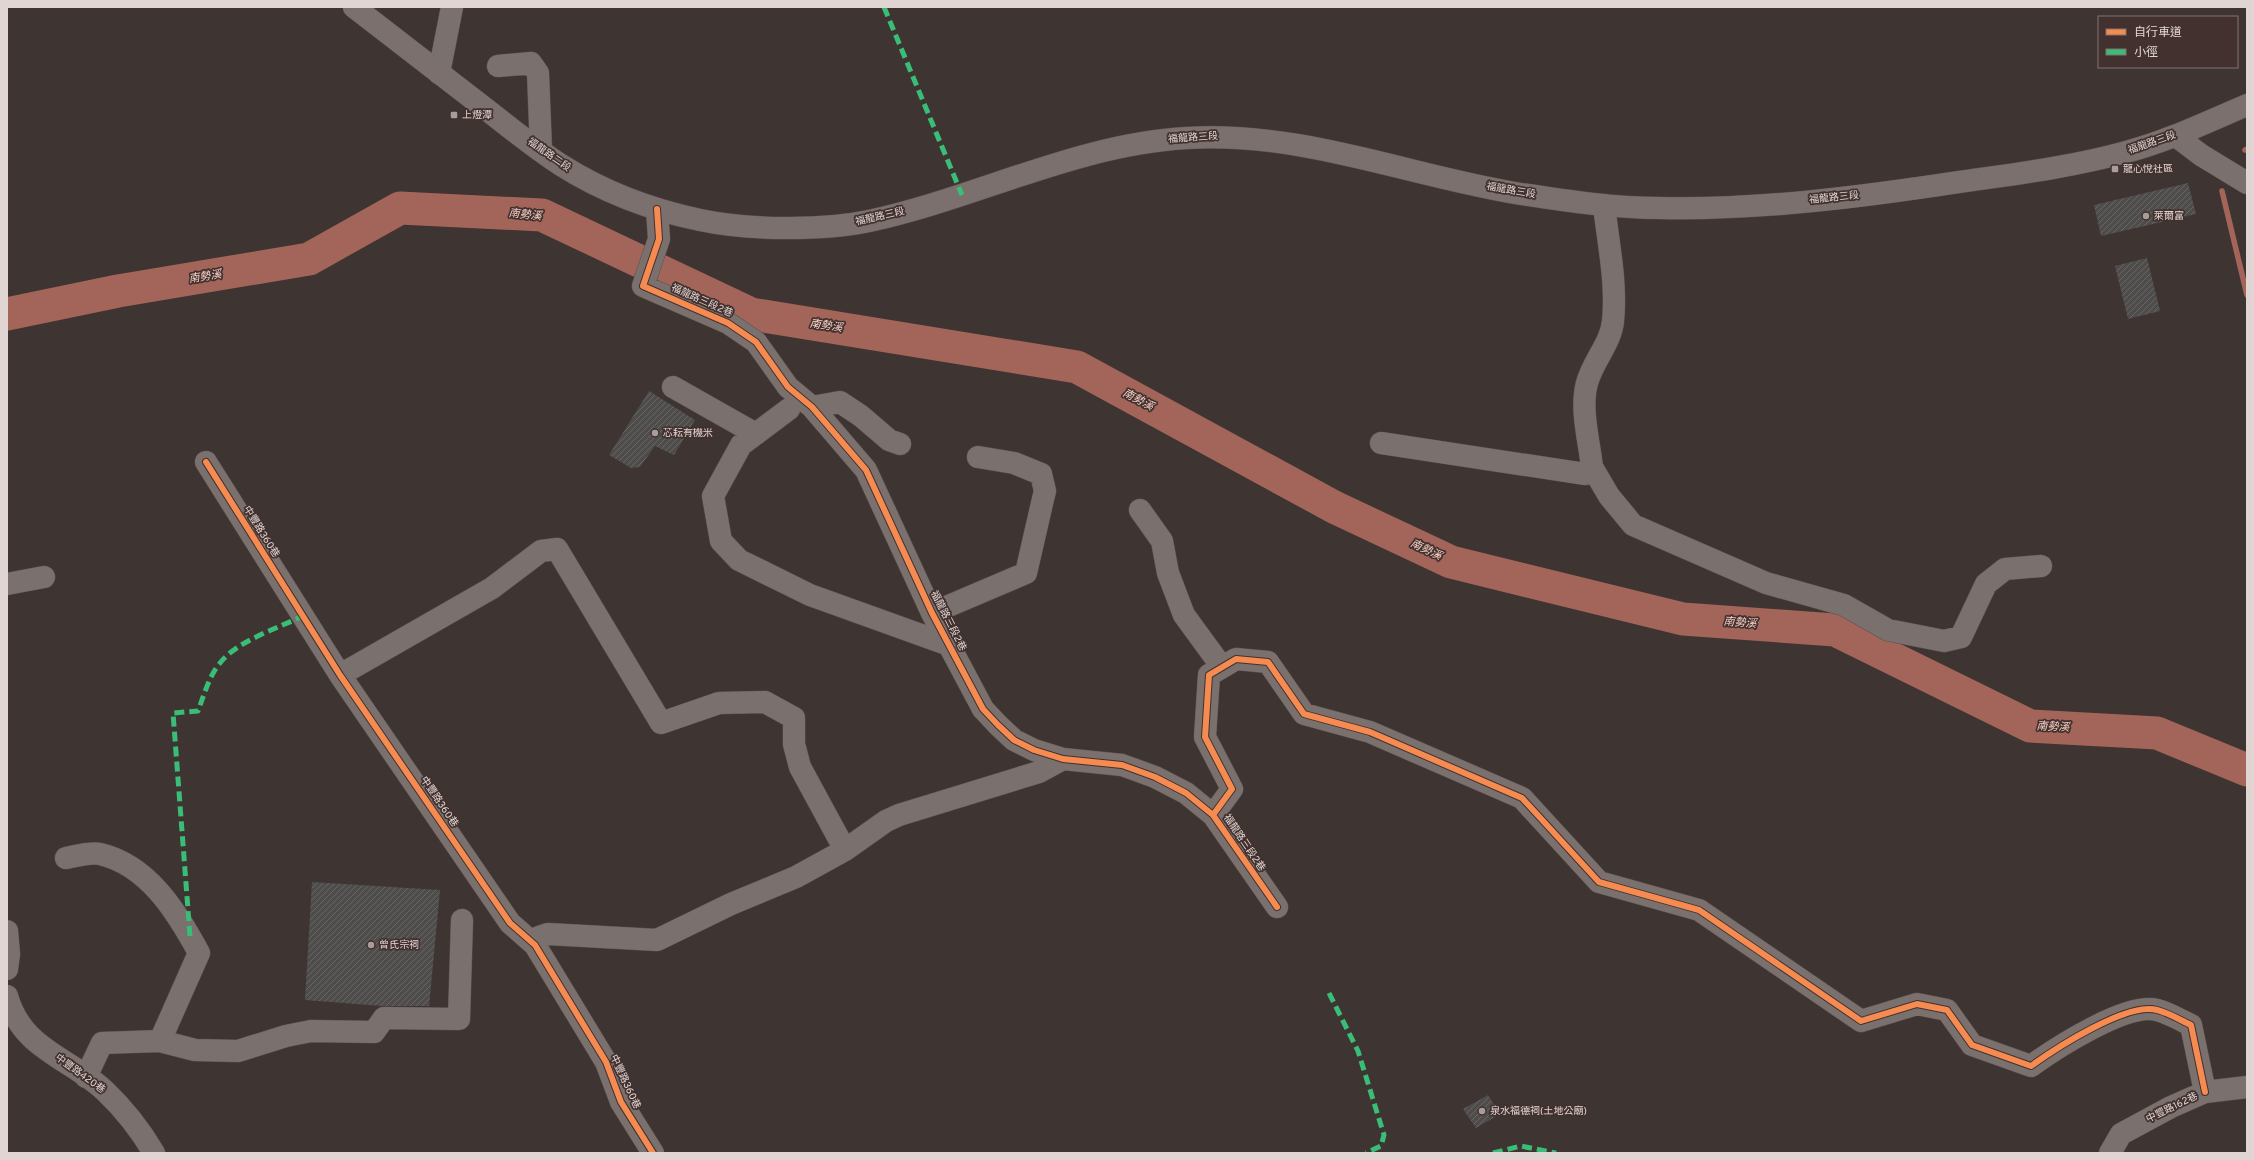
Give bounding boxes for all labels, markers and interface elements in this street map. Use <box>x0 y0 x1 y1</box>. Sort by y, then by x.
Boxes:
legend <box>2098 16 2238 68</box>
text: 自行車道 <box>2134 25 2182 41</box>
text: 小徑 <box>2134 45 2158 61</box>
place label: 上燈潭 <box>462 109 492 122</box>
marker: 上燈潭 <box>449 110 459 120</box>
street label: 福龍路三段 <box>2126 129 2178 157</box>
street label: 福龍路三段 <box>1168 130 1218 146</box>
street label: 福龍路二段 <box>525 135 573 175</box>
place label: 龍心悅社區 <box>2123 163 2173 176</box>
marker: 龍心悅社區 <box>2110 164 2120 174</box>
street label: 福龍路三段 <box>1485 180 1537 202</box>
street label: 福龍路三段 <box>1808 189 1860 207</box>
street label: 福龍路三段 <box>854 205 906 229</box>
water label: 南勢溪 <box>508 206 544 224</box>
place label: 萊爾富 <box>2154 210 2184 223</box>
marker: 萊爾富 <box>2141 211 2151 221</box>
water label: 南勢溪 <box>188 267 224 286</box>
street label: 福龍路三段2巷 <box>669 282 735 320</box>
water label: 南勢溪 <box>809 317 845 336</box>
water label: 南勢溪 <box>1120 386 1158 415</box>
place label: 芯耘有機米 <box>663 427 713 440</box>
marker: 芯耘有機米 <box>650 428 660 438</box>
street label: 中豐路360巷 <box>240 504 282 560</box>
water label: 南勢溪 <box>1408 536 1446 564</box>
street label: 福龍路三段2巷 <box>927 589 969 653</box>
water label: 南勢溪 <box>1723 615 1759 631</box>
water label: 南勢溪 <box>2036 719 2072 735</box>
street label: 中豐路360巷 <box>417 774 461 830</box>
street label: 福龍路三段2巷 <box>1220 812 1268 874</box>
place label: 曾氏宗祠 <box>379 939 419 952</box>
marker: 曾氏宗祠 <box>366 940 376 950</box>
street label: 中豐路420巷 <box>52 1051 108 1097</box>
street label: 中豐路360巷 <box>607 1053 643 1111</box>
street label: 中豐路162巷 <box>2144 1090 2200 1126</box>
place label: 泉水福德祠(土地公廟) <box>1490 1105 1587 1118</box>
marker: 泉水福德祠(土地公廟) <box>1477 1106 1487 1116</box>

